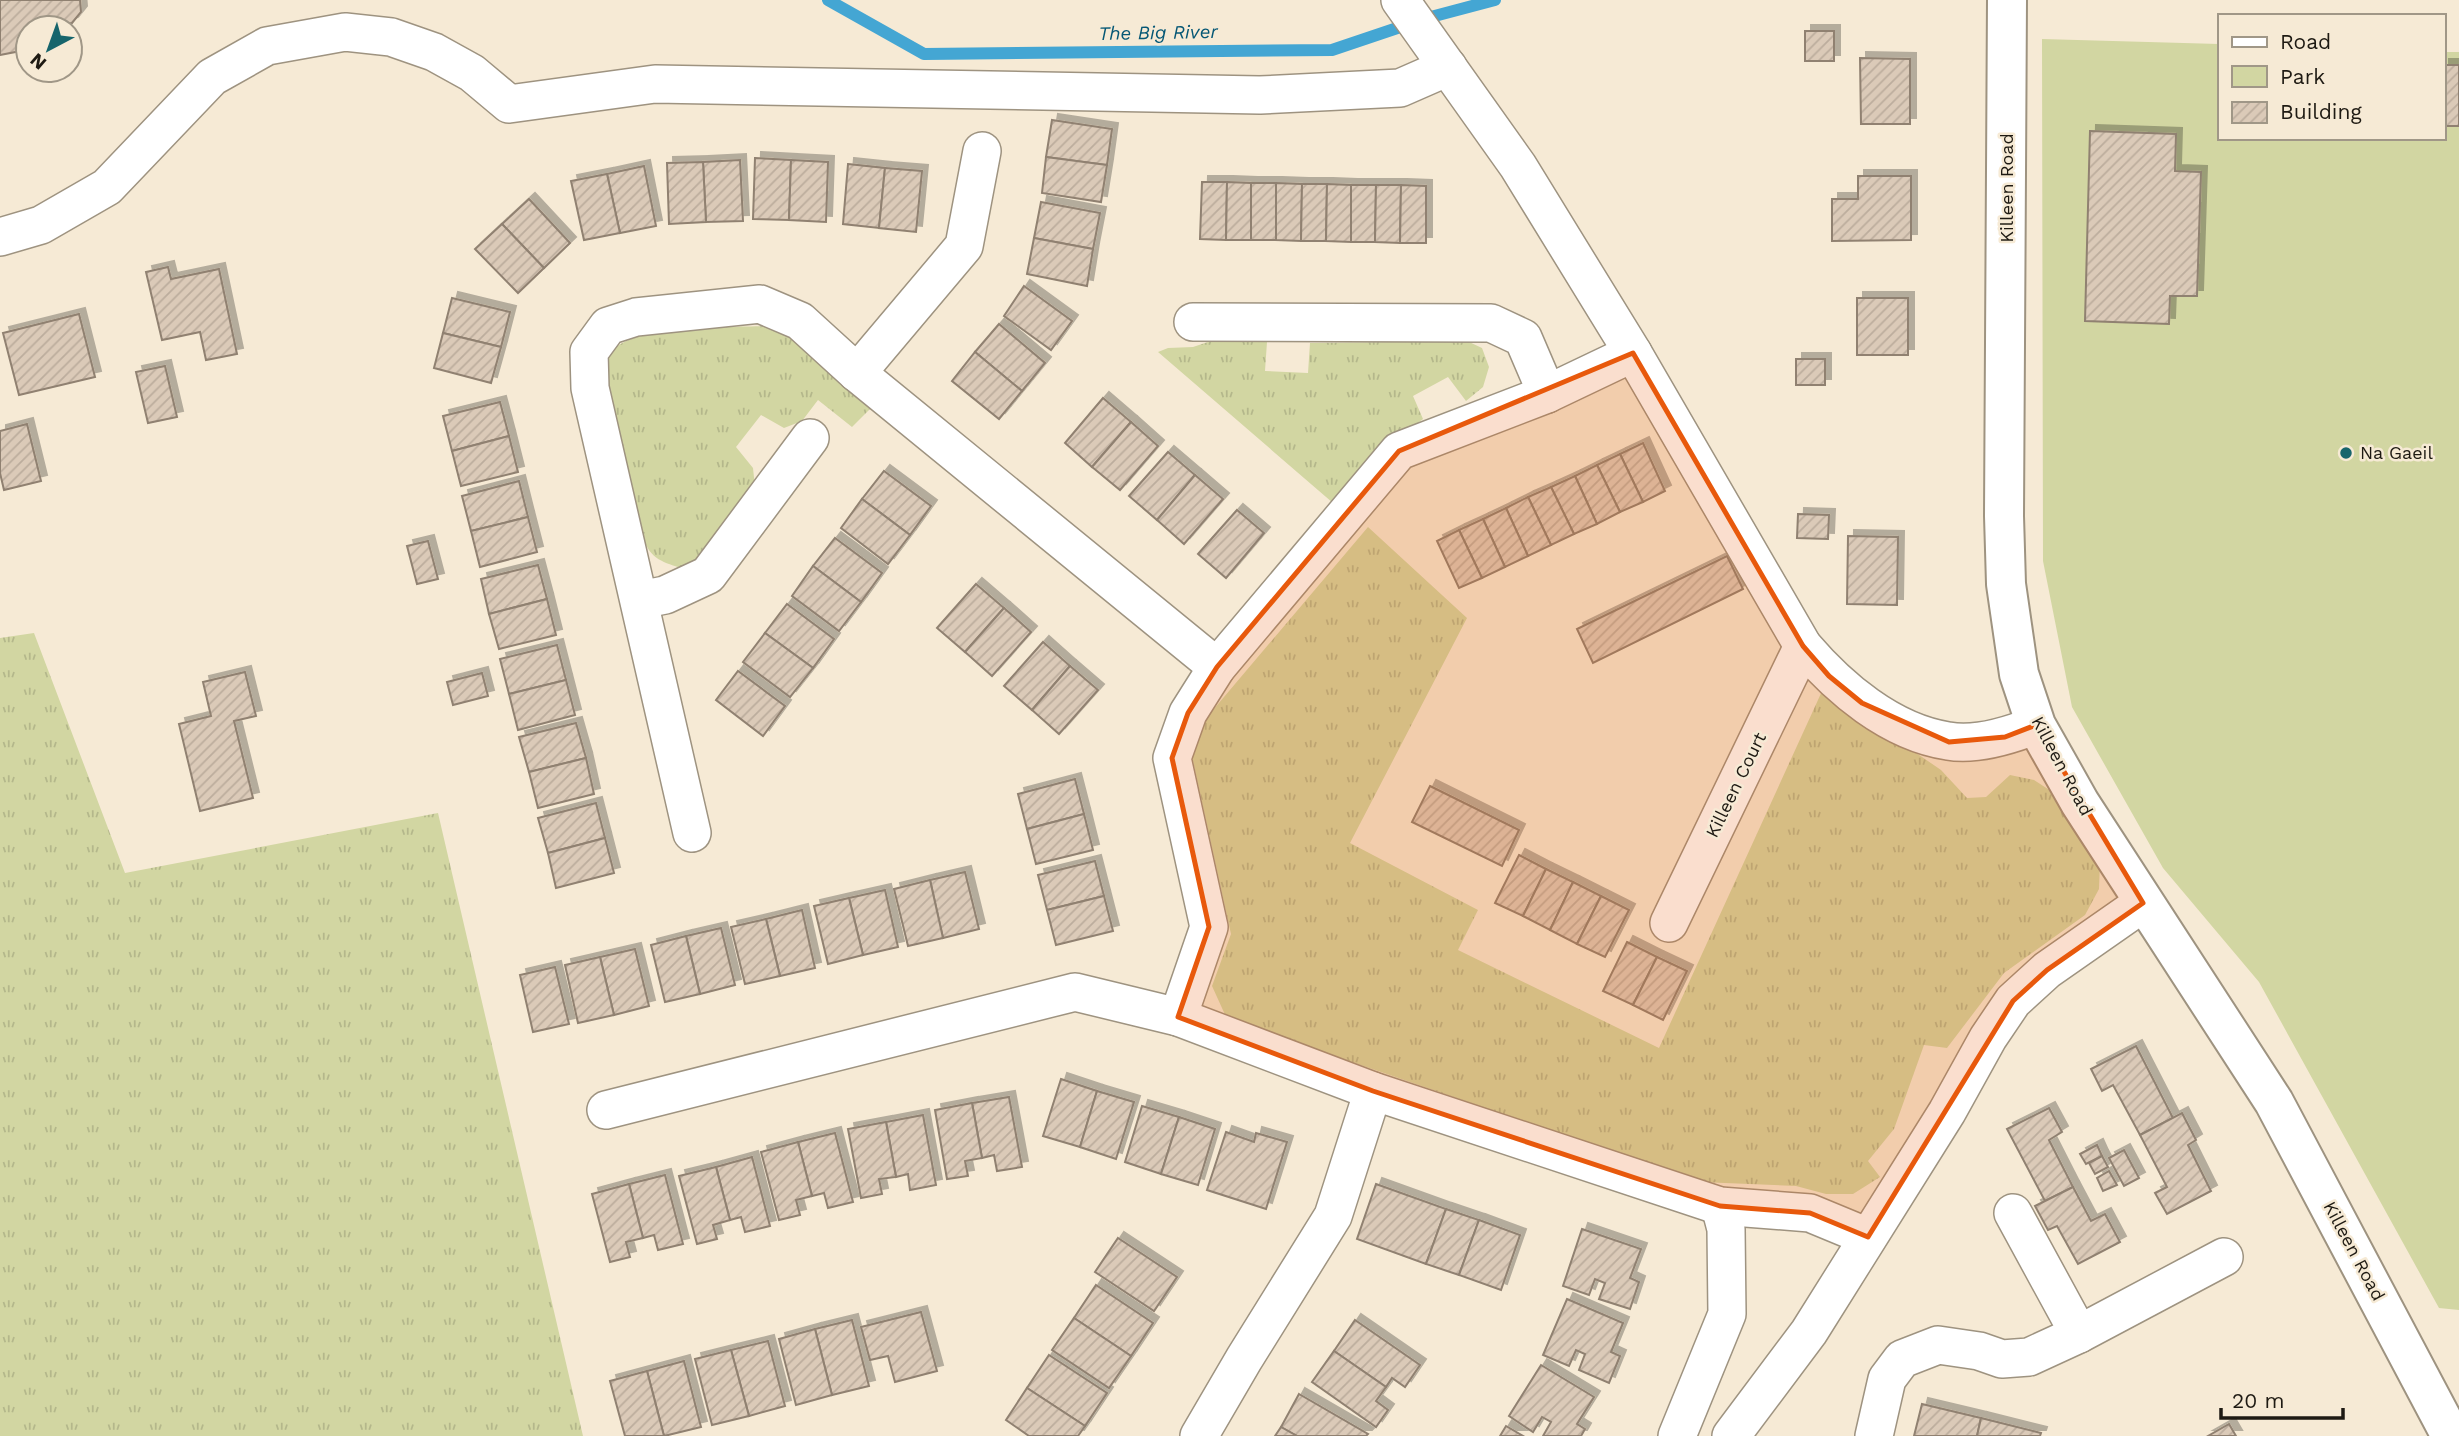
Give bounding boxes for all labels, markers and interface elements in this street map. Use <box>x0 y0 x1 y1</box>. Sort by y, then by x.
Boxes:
north arrow <box>14 14 84 84</box>
legend <box>2218 14 2445 140</box>
water label: The Big River <box>1098 20 1219 45</box>
text: Road <box>2280 29 2331 54</box>
text: N <box>25 48 51 75</box>
text: Park <box>2280 64 2325 89</box>
text: Building <box>2280 99 2362 124</box>
street label: Killeen Road <box>1996 133 2017 243</box>
place label: Na Gaeil <box>2360 442 2433 463</box>
marker: Na Gaeil <box>2338 445 2354 461</box>
street label: Killeen Road <box>2027 712 2097 819</box>
street label: Killeen Court <box>1701 728 1770 841</box>
street label: Killeen Road <box>2319 1197 2389 1304</box>
scale bar <box>2221 1376 2344 1420</box>
text: 20 m <box>2232 1388 2284 1413</box>

